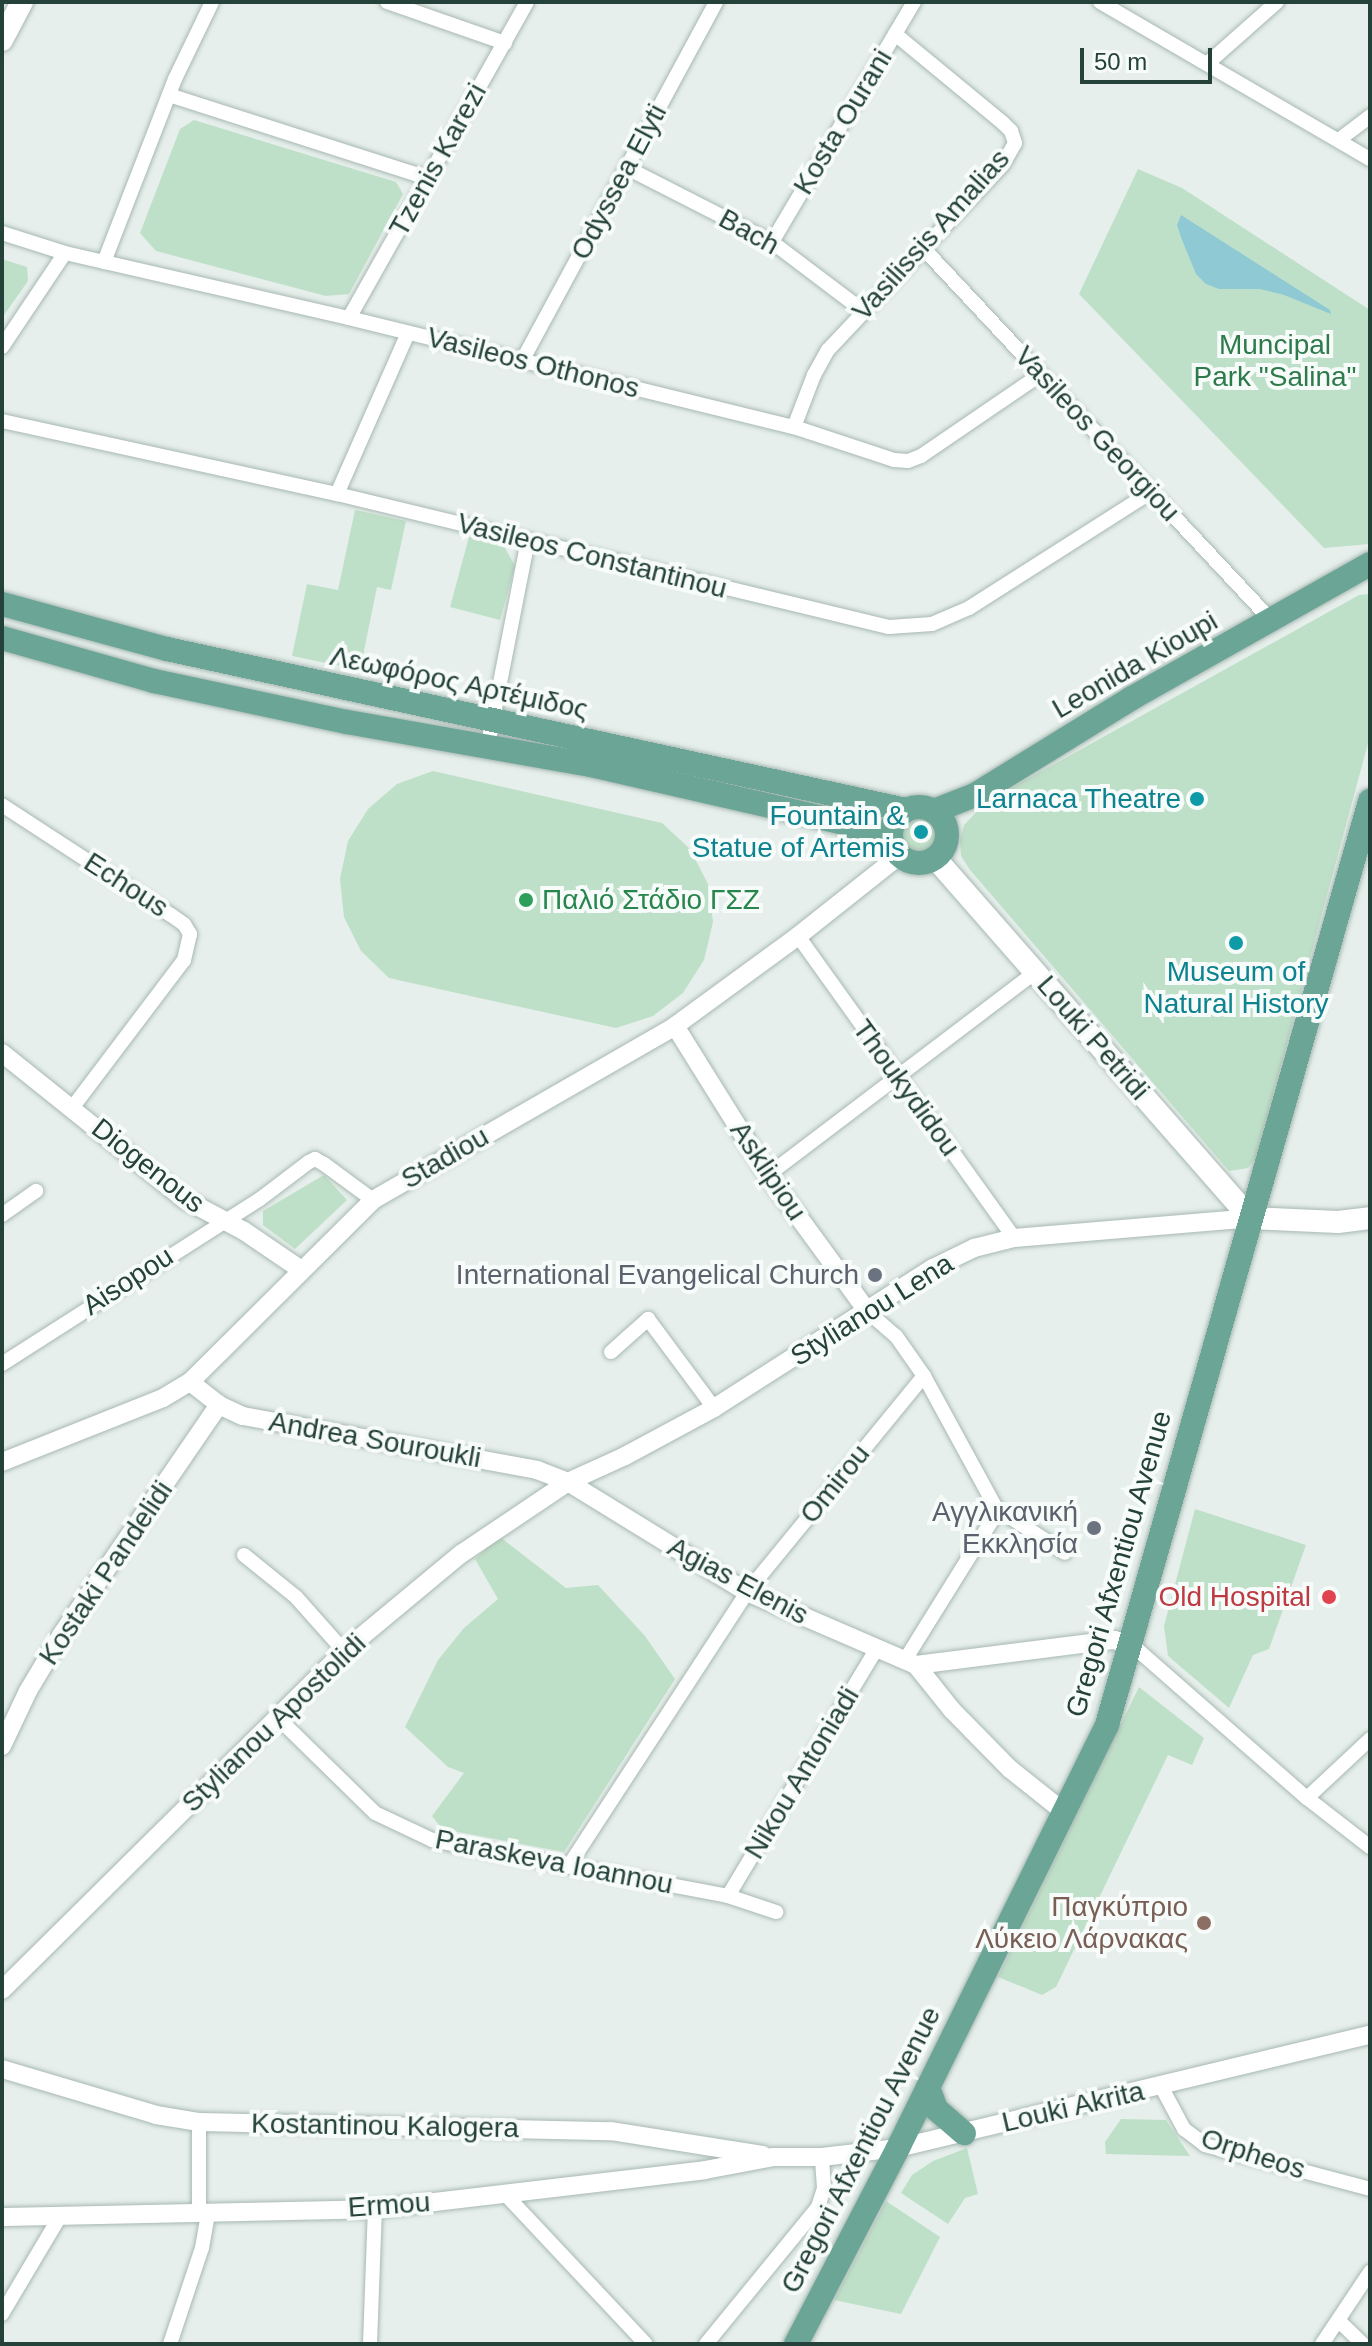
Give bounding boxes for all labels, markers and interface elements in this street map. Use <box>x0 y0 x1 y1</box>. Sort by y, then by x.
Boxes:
scale bar <box>1084 32 1216 82</box>
street label: Kosta Ourani <box>787 43 899 201</box>
text: 50 m <box>1094 48 1147 75</box>
street label: Tzenis Karezi <box>382 78 494 242</box>
street label: Odyssea Elyti <box>564 99 674 265</box>
street label: Vasilissis Amalias <box>845 142 1017 328</box>
street label: Bach <box>713 202 785 262</box>
street label: Vasileos Othonos <box>423 320 643 406</box>
park label: Muncipal Park "Salina" <box>1193 328 1357 394</box>
street label: Vasileos Georgiou <box>1007 340 1187 528</box>
street label: Vasileos Constantinou <box>454 506 730 606</box>
street label: Leonida Kioupi <box>1046 604 1224 726</box>
street label: Λεωφόρος Αρτέμιδος <box>326 639 592 727</box>
place label: Larnaca Theatre <box>976 782 1181 816</box>
marker: Larnaca Theatre <box>1188 790 1206 808</box>
place label: Fountain & Statue of Artemis <box>690 799 905 865</box>
marker: Fountain & Statue of Artemis <box>912 823 930 841</box>
street label: Echous <box>78 845 174 925</box>
place label: Παλιό Στάδιο ΓΣΖ <box>542 883 760 917</box>
marker: Παλιό Στάδιο ΓΣΖ <box>517 891 535 909</box>
marker: Museum of Natural History <box>1227 934 1245 952</box>
place label: Museum of Natural History <box>1143 955 1329 1021</box>
street label: Louki Petridi <box>1030 969 1156 1107</box>
street label: Thoukydidou <box>845 1013 967 1163</box>
street label: Diogenous <box>85 1112 211 1220</box>
street label: Asklipiou <box>723 1115 813 1227</box>
street label: Stadiou <box>395 1120 495 1196</box>
street label: Aisopou <box>76 1239 180 1323</box>
street label: Stylianou Lena <box>785 1247 959 1373</box>
place label: International Evangelical Church <box>456 1258 859 1292</box>
marker: International Evangelical Church <box>866 1266 884 1284</box>
street label: Andrea Souroukli <box>266 1405 484 1475</box>
street label: Gregori Afxentiou Avenue <box>1059 1406 1179 1722</box>
street label: Omirou <box>793 1438 877 1530</box>
street label: Kostaki Pandelidi <box>32 1475 180 1671</box>
place label: Αγγλικανική Εκκλησία <box>932 1495 1078 1561</box>
marker: Αγγλικανική Εκκλησία <box>1085 1519 1103 1537</box>
street label: Agias Elenis <box>662 1530 814 1632</box>
place label: Old Hospital <box>1158 1580 1311 1614</box>
marker: Old Hospital <box>1318 1586 1340 1608</box>
street label: Stylianou Apostolidi <box>174 1626 374 1820</box>
street label: Nikou Antoniadi <box>737 1680 867 1866</box>
street label: Paraskeva Ioannou <box>432 1822 676 1902</box>
place label: Παγκύπριο Λύκειο Λάρνακας <box>974 1890 1188 1956</box>
marker: Παγκύπριο Λύκειο Λάρνακας <box>1195 1914 1213 1932</box>
street label: Gregori Afxentiou Avenue <box>773 2000 949 2300</box>
street label: Louki Akrita <box>998 2074 1148 2140</box>
street label: Kostantinou Kalogera <box>251 2107 519 2145</box>
street label: Orpheos <box>1197 2121 1309 2187</box>
street label: Ermou <box>347 2185 431 2225</box>

